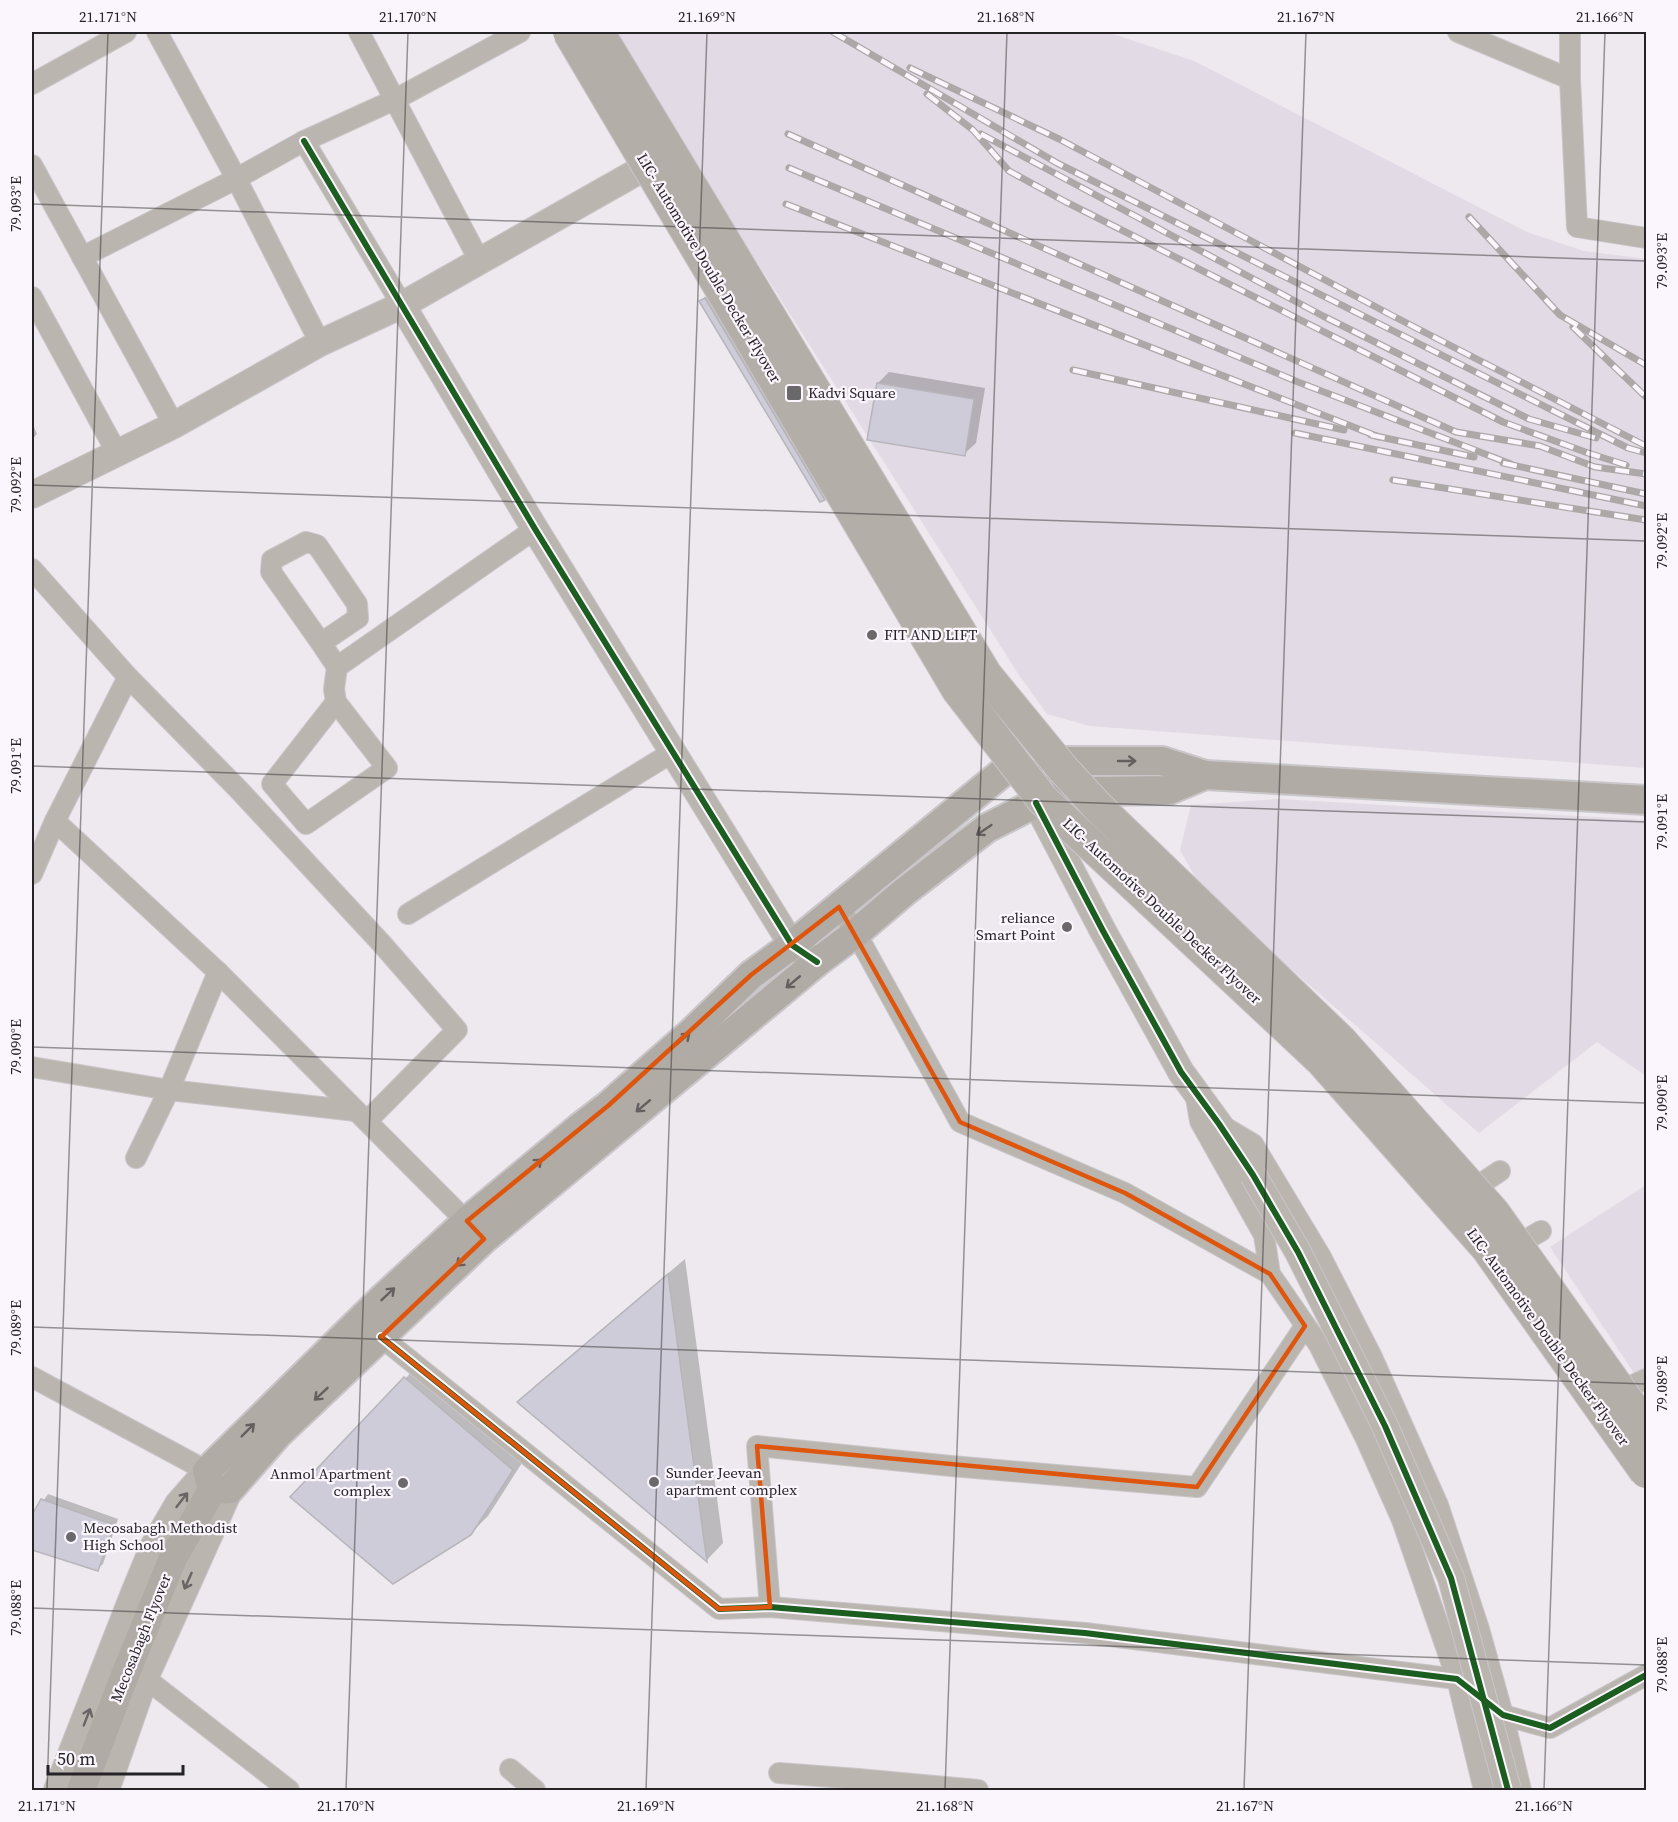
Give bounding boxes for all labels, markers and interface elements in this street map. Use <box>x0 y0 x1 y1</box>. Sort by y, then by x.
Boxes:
text: 21.171°N <box>79 6 137 27</box>
text: 21.170°N <box>379 6 437 27</box>
text: 21.169°N <box>678 6 736 27</box>
text: 21.168°N <box>977 6 1035 27</box>
text: 21.167°N <box>1277 6 1335 27</box>
text: 21.166°N <box>1576 6 1634 27</box>
street label: LIC- Automotive Double Decker Flyover <box>632 149 787 387</box>
text: 79.093°E <box>5 176 26 232</box>
text: 79.093°E <box>1651 233 1672 289</box>
place label: Kadvi Square <box>808 382 896 403</box>
marker: Kadvi Square <box>785 384 803 402</box>
text: 79.092°E <box>5 457 26 513</box>
text: 79.092°E <box>1651 513 1672 569</box>
place label: FIT AND LIFT <box>884 624 977 645</box>
marker: FIT AND LIFT <box>865 628 879 642</box>
text: 79.091°E <box>5 738 26 794</box>
one-way arrow <box>1116 755 1136 767</box>
text: 79.091°E <box>1651 794 1672 850</box>
street label: LIC- Automotive Double Decker Flyover <box>1058 813 1267 1009</box>
one-way arrow <box>977 824 993 836</box>
place label: reliance Smart Point <box>976 907 1055 945</box>
marker: reliance Smart Point <box>1060 920 1074 934</box>
one-way arrow <box>785 975 801 988</box>
text: 79.090°E <box>5 1019 26 1075</box>
one-way arrow <box>676 1032 691 1046</box>
text: 79.090°E <box>1651 1075 1672 1131</box>
one-way arrow <box>636 1099 651 1113</box>
one-way arrow <box>527 1159 543 1172</box>
street label: LIC- Automotive Double Decker Flyover <box>1462 1224 1635 1450</box>
one-way arrow <box>455 1253 470 1267</box>
one-way arrow <box>380 1287 395 1301</box>
text: 79.089°E <box>5 1300 26 1356</box>
text: 79.089°E <box>1651 1356 1672 1412</box>
one-way arrow <box>313 1387 328 1401</box>
one-way arrow <box>241 1422 256 1437</box>
place label: Sunder Jeevan apartment complex <box>666 1462 797 1500</box>
place label: Anmol Apartment complex <box>270 1463 391 1501</box>
marker: Sunder Jeevan apartment complex <box>647 1475 661 1489</box>
marker: Anmol Apartment complex <box>396 1476 410 1490</box>
one-way arrow <box>176 1493 188 1509</box>
place label: Mecosabagh Methodist High School <box>83 1517 237 1555</box>
marker: Mecosabagh Methodist High School <box>64 1530 78 1544</box>
street label: Mecosabagh Flyover <box>105 1570 176 1705</box>
one-way arrow <box>182 1572 193 1590</box>
text: 79.088°E <box>5 1580 26 1636</box>
text: 79.088°E <box>1651 1637 1672 1693</box>
one-way arrow <box>82 1708 93 1726</box>
scale bar <box>48 1738 183 1776</box>
text: 50 m <box>57 1746 95 1771</box>
text: 21.171°N <box>18 1795 76 1816</box>
text: 21.170°N <box>317 1795 375 1816</box>
text: 21.169°N <box>617 1795 675 1816</box>
text: 21.168°N <box>916 1795 974 1816</box>
text: 21.167°N <box>1216 1795 1274 1816</box>
text: 21.166°N <box>1515 1795 1573 1816</box>

